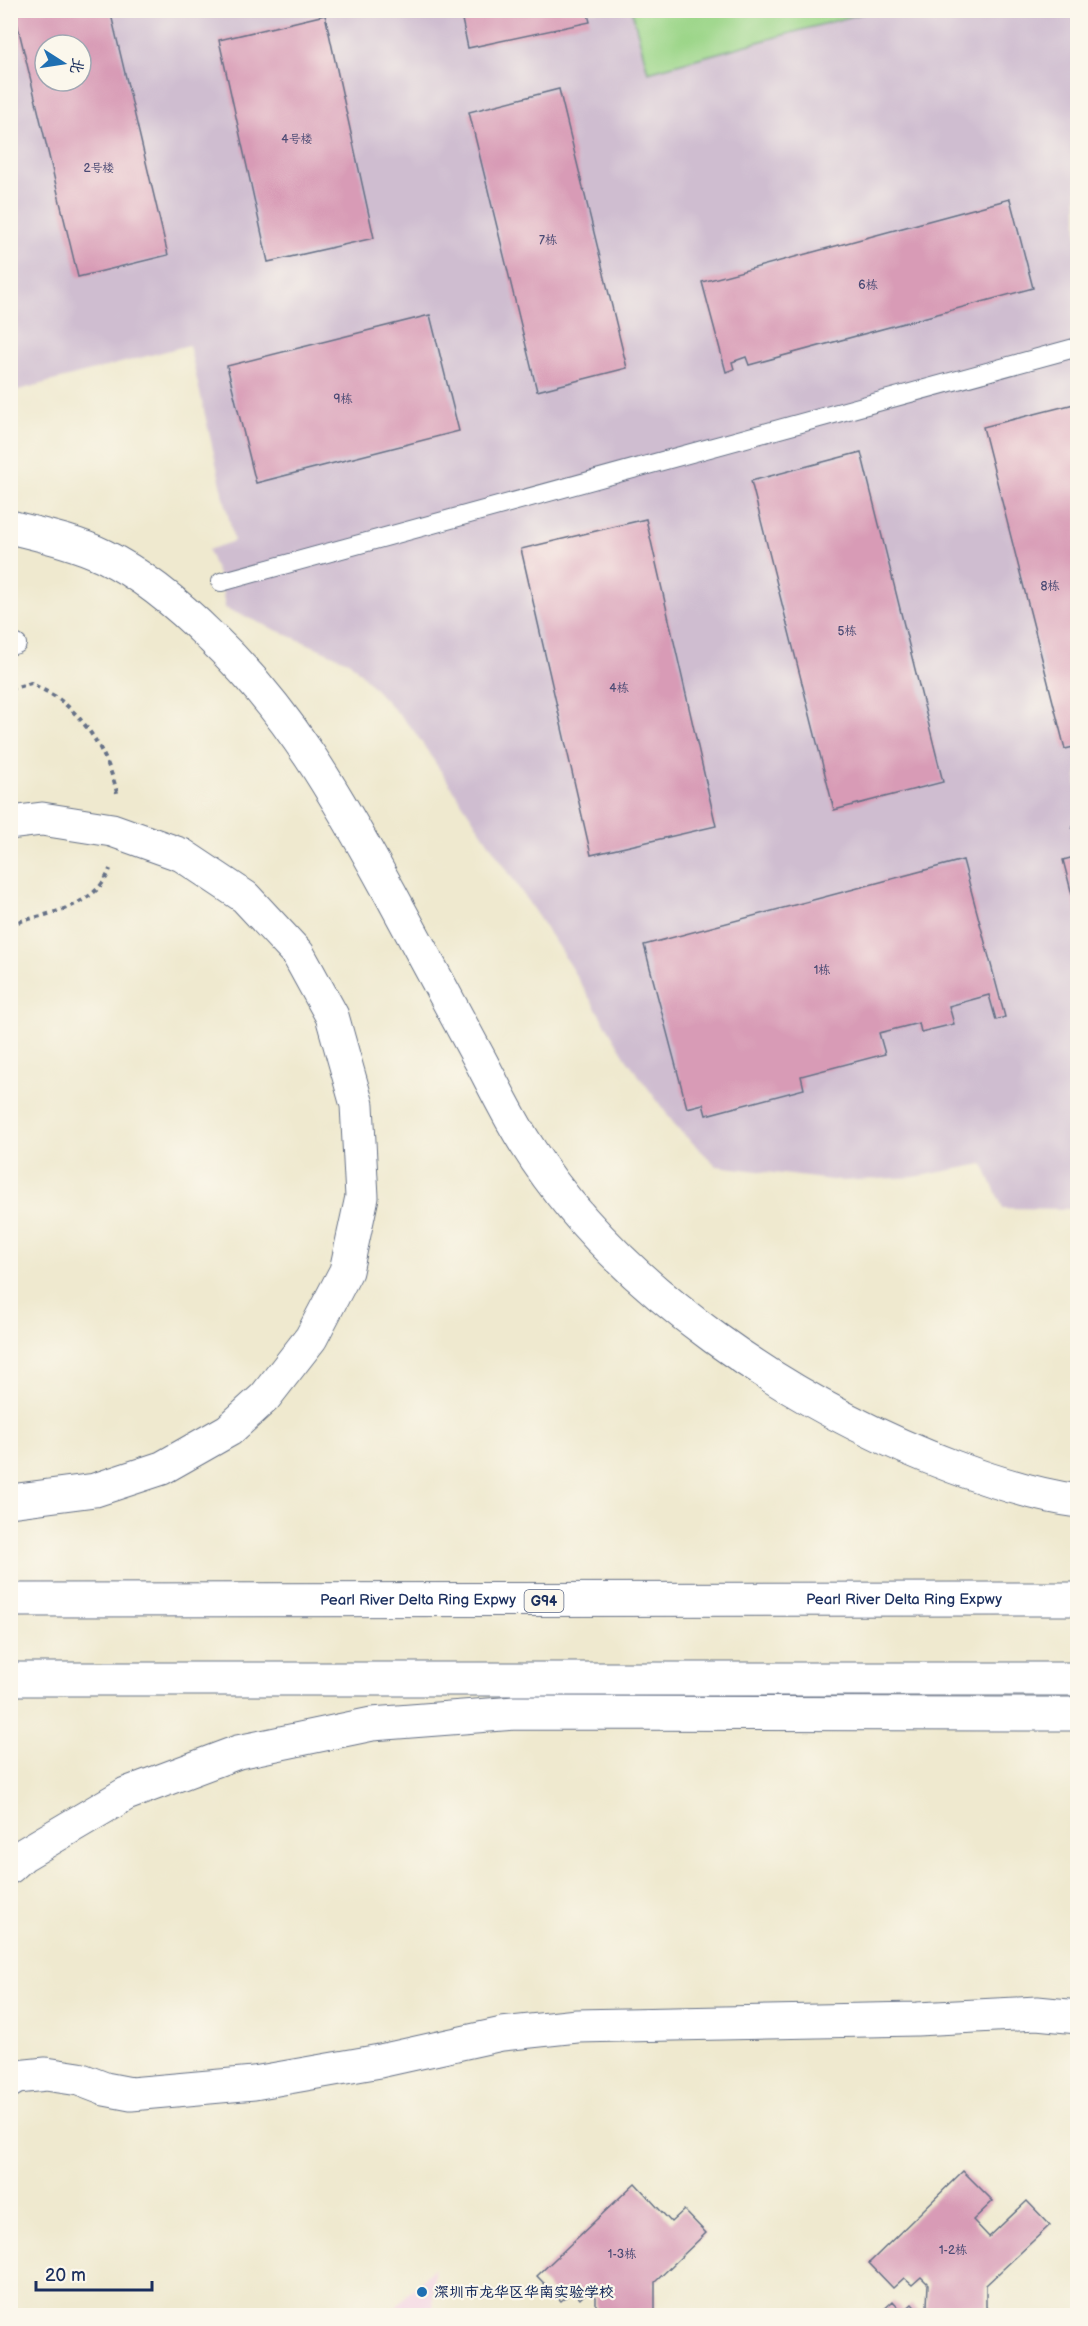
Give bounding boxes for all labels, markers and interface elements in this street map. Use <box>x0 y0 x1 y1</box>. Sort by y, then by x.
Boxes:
north arrow <box>33 33 93 93</box>
text: 北 <box>65 56 87 76</box>
house number: 4号楼 <box>281 132 313 147</box>
house number: 2号楼 <box>83 161 115 176</box>
house number: 7栋 <box>539 233 557 248</box>
house number: 6栋 <box>858 278 878 293</box>
house number: 9栋 <box>334 392 352 407</box>
house number: 8栋 <box>1041 579 1060 594</box>
house number: 5栋 <box>838 624 856 639</box>
house number: 4栋 <box>609 681 629 696</box>
house number: 1栋 <box>814 963 830 978</box>
street label: Pearl River Delta Ring Expwy <box>320 1590 516 1609</box>
road number: G94 <box>524 1590 564 1612</box>
street label: Pearl River Delta Ring Expwy <box>806 1590 1002 1609</box>
house number: 1-2栋 <box>939 2243 967 2258</box>
house number: 1-3栋 <box>608 2247 636 2262</box>
scale bar <box>36 2254 152 2292</box>
text: 20 m <box>45 2265 86 2286</box>
place label: 深圳市龙华区华南实验学校 <box>434 2283 614 2302</box>
marker: 深圳市龙华区华南实验学校 <box>415 2285 429 2299</box>

